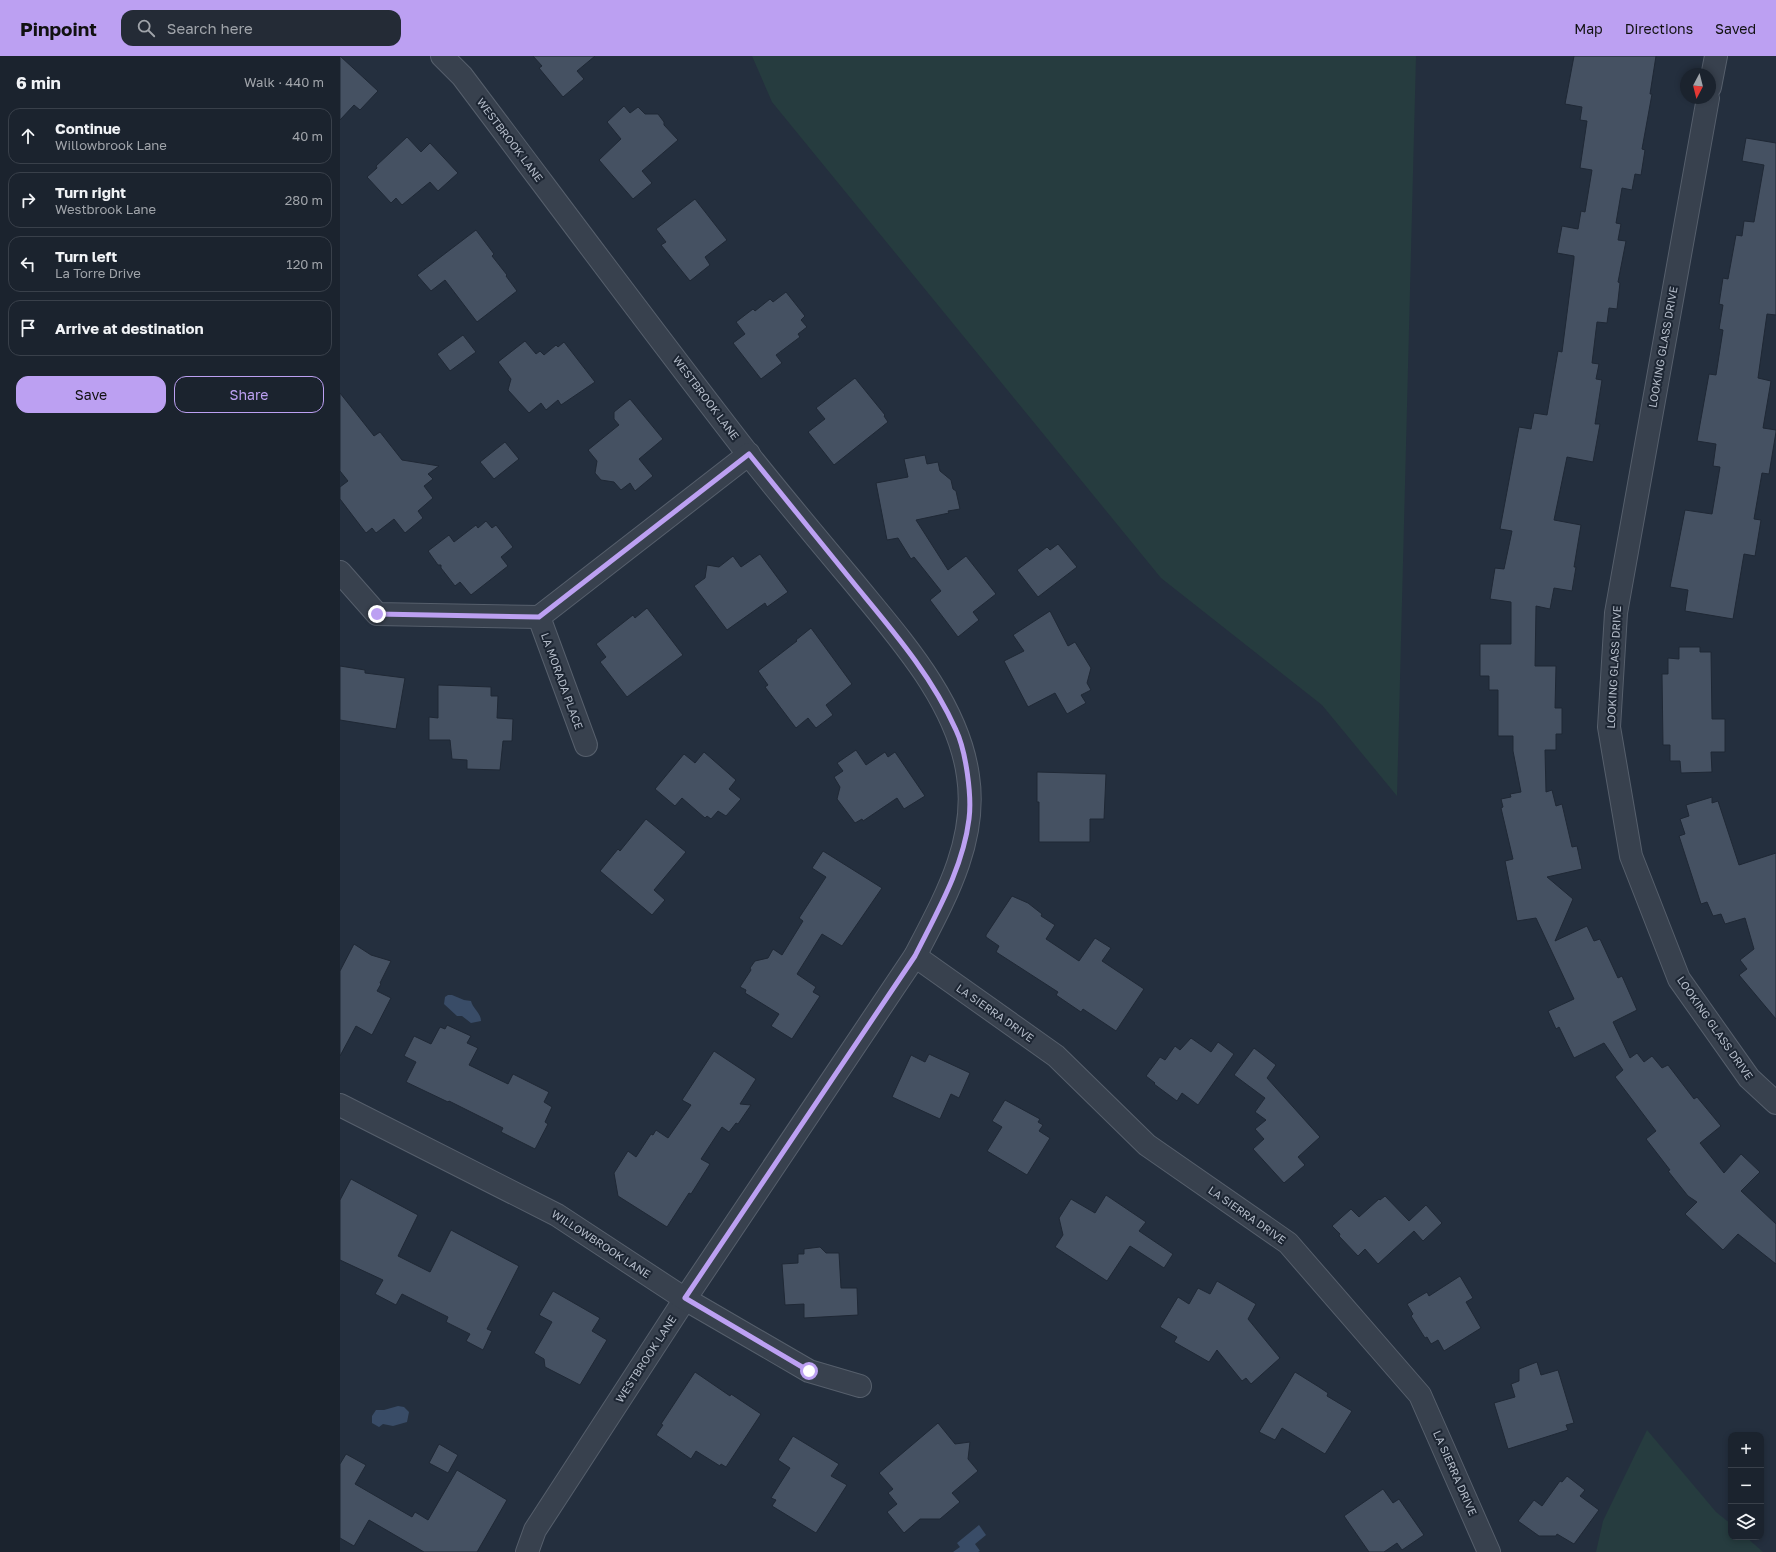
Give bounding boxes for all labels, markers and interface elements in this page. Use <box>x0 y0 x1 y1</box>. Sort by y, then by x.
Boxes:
search box <box>121 10 401 46</box>
text: Pinpoint <box>20 17 97 40</box>
icon: search <box>135 17 157 39</box>
text: Search here <box>167 19 253 37</box>
text: Map <box>1574 20 1603 37</box>
text: Directions <box>1625 20 1693 37</box>
text: Saved <box>1715 20 1756 37</box>
north arrow <box>1680 68 1716 104</box>
text: 6 min <box>16 72 61 93</box>
text: Walk · 440 m <box>244 74 324 90</box>
street label: WESTBROOK LANE <box>475 95 546 184</box>
text: Continue <box>55 119 121 137</box>
icon: ahead <box>17 125 39 147</box>
text: 40 m <box>292 128 323 144</box>
text: Willowbrook Lane <box>55 137 167 153</box>
text: Turn right <box>55 183 126 201</box>
icon: right <box>17 189 39 211</box>
text: 280 m <box>285 192 323 208</box>
text: Westbrook Lane <box>55 201 156 217</box>
text: Turn left <box>55 247 117 265</box>
icon: left <box>17 253 39 275</box>
text: 120 m <box>286 256 323 272</box>
text: La Torre Drive <box>55 265 141 281</box>
street label: LOOKING GLASS DRIVE <box>1645 285 1680 409</box>
icon: arrive <box>17 317 39 339</box>
text: Arrive at destination <box>55 319 204 337</box>
street label: WESTBROOK LANE <box>671 353 742 442</box>
button: Save <box>16 376 166 413</box>
button: Share <box>174 376 324 413</box>
route end <box>368 605 386 623</box>
street label: LOOKING GLASS DRIVE <box>1604 605 1623 729</box>
street label: LA MORADA PLACE <box>539 631 586 731</box>
street label: LOOKING GLASS DRIVE <box>1675 974 1756 1082</box>
street label: LA SIERRA DRIVE <box>954 981 1037 1044</box>
street label: LA SIERRA DRIVE <box>1206 1183 1289 1246</box>
street label: WILLOWBROOK LANE <box>549 1207 653 1281</box>
street label: WESTBROOK LANE <box>612 1312 679 1405</box>
route start <box>800 1362 818 1380</box>
street label: LA SIERRA DRIVE <box>1431 1428 1480 1518</box>
map controls <box>1728 1432 1764 1540</box>
button: + <box>1728 1432 1764 1468</box>
button: − <box>1728 1468 1764 1504</box>
button: layers <box>1728 1504 1764 1540</box>

